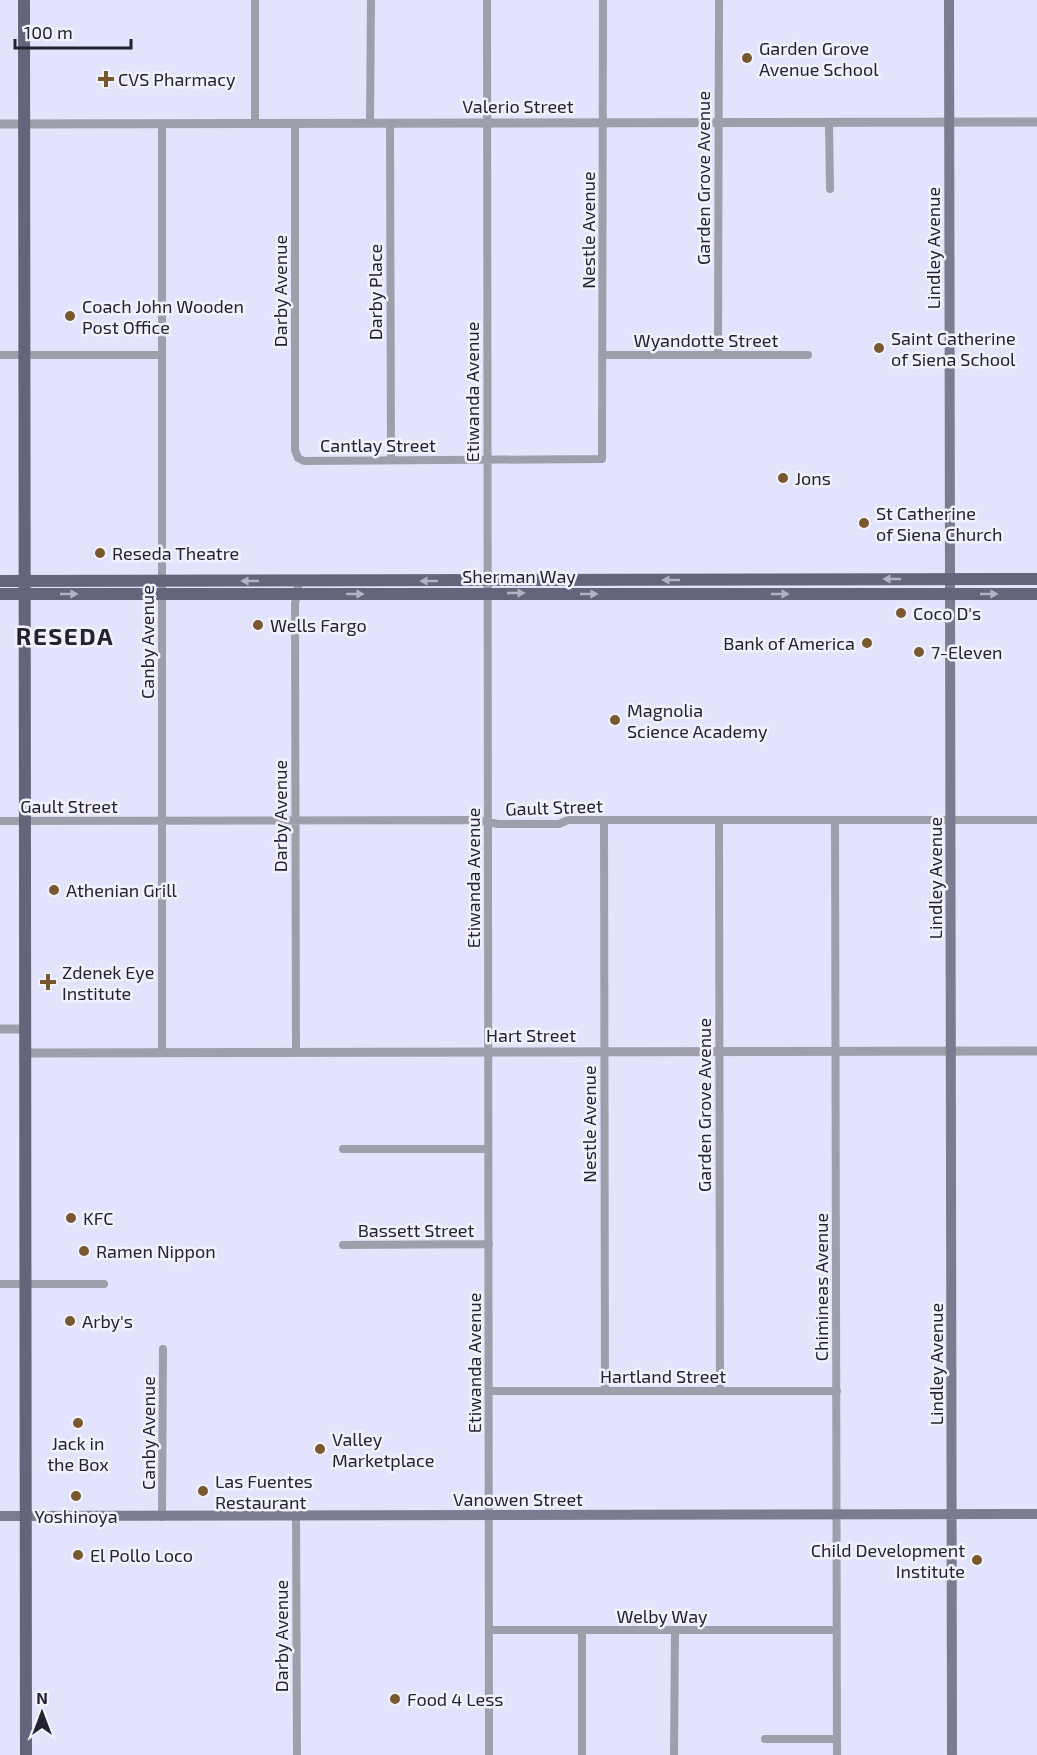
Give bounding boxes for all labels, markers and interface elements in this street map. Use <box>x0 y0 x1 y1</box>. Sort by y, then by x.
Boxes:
scale bar <box>15 12 130 50</box>
text: 100 m <box>24 21 73 43</box>
place label: Garden Grove Avenue School <box>759 37 879 80</box>
marker: Garden Grove Avenue School <box>740 51 754 65</box>
place label: CVS Pharmacy <box>118 68 236 90</box>
marker: CVS Pharmacy <box>99 72 113 86</box>
street label: Garden Grove Avenue <box>692 91 714 265</box>
street label: Valerio Street <box>462 95 574 117</box>
street label: Nestle Avenue <box>577 171 599 289</box>
street label: Lindley Avenue <box>922 187 944 309</box>
street label: Darby Avenue <box>269 235 291 347</box>
street label: Darby Place <box>364 244 386 340</box>
place label: Coach John Wooden Post Office <box>82 295 244 338</box>
marker: Coach John Wooden Post Office <box>63 309 77 323</box>
street label: Etiwanda Avenue <box>461 322 483 462</box>
place label: Saint Catherine of Siena School <box>891 327 1016 370</box>
street label: Wyandotte Street <box>634 329 779 351</box>
marker: Saint Catherine of Siena School <box>872 341 886 355</box>
street label: Cantlay Street <box>320 434 436 456</box>
place label: Jons <box>795 467 831 489</box>
marker: Jons <box>776 471 790 485</box>
place label: St Catherine of Siena Church <box>876 502 1003 545</box>
marker: St Catherine of Siena Church <box>857 516 871 530</box>
place label: Reseda Theatre <box>112 542 239 564</box>
marker: Reseda Theatre <box>93 546 107 560</box>
street label: Sherman Way <box>462 565 576 587</box>
one-way arrow <box>883 574 902 584</box>
one-way arrow <box>662 575 681 585</box>
one-way arrow <box>240 576 259 586</box>
one-way arrow <box>420 576 439 586</box>
street label: Canby Avenue <box>136 585 158 699</box>
one-way arrow <box>507 588 526 598</box>
one-way arrow <box>59 589 78 599</box>
one-way arrow <box>345 589 364 599</box>
one-way arrow <box>579 589 598 599</box>
one-way arrow <box>770 589 789 599</box>
one-way arrow <box>980 589 999 599</box>
place label: Coco D's <box>913 602 981 624</box>
marker: Coco D's <box>894 606 908 620</box>
place label: Wells Fargo <box>270 614 367 636</box>
marker: Wells Fargo <box>251 618 265 632</box>
district label: RESEDA <box>16 621 114 650</box>
place label: Bank of America <box>723 632 855 654</box>
marker: Bank of America <box>860 636 874 650</box>
place label: 7-Eleven <box>931 641 1003 663</box>
marker: 7-Eleven <box>912 645 926 659</box>
place label: Magnolia Science Academy <box>627 699 768 742</box>
marker: Magnolia Science Academy <box>608 713 622 727</box>
street label: Darby Avenue <box>269 760 291 872</box>
street label: Gault Street <box>505 794 603 820</box>
street label: Gault Street <box>20 795 118 817</box>
street label: Etiwanda Avenue <box>462 808 484 948</box>
street label: Lindley Avenue <box>924 817 946 939</box>
place label: Athenian Grill <box>66 879 178 901</box>
marker: Athenian Grill <box>47 883 61 897</box>
place label: Zdenek Eye Institute <box>62 961 154 1004</box>
marker: Zdenek Eye Institute <box>39 973 57 991</box>
street label: Garden Grove Avenue <box>693 1018 715 1192</box>
street label: Hart Street <box>486 1024 576 1046</box>
street label: Nestle Avenue <box>578 1065 600 1183</box>
place label: KFC <box>83 1207 113 1229</box>
marker: KFC <box>64 1211 78 1225</box>
street label: Chimineas Avenue <box>810 1213 832 1361</box>
street label: Bassett Street <box>358 1219 475 1241</box>
place label: Ramen Nippon <box>96 1240 216 1262</box>
marker: Ramen Nippon <box>77 1244 91 1258</box>
street label: Etiwanda Avenue <box>463 1293 485 1433</box>
street label: Lindley Avenue <box>925 1303 947 1425</box>
place label: Arby's <box>82 1310 133 1332</box>
marker: Arby's <box>63 1314 77 1328</box>
street label: Hartland Street <box>600 1365 726 1387</box>
street label: Canby Avenue <box>137 1376 159 1490</box>
marker: Jack in the Box <box>71 1416 85 1430</box>
place label: Valley Marketplace <box>332 1428 434 1471</box>
place label: Jack in the Box <box>47 1432 109 1475</box>
marker: Valley Marketplace <box>313 1442 327 1456</box>
place label: Las Fuentes Restaurant <box>215 1470 313 1513</box>
marker: Las Fuentes Restaurant <box>196 1484 210 1498</box>
street label: Vanowen Street <box>453 1488 583 1510</box>
marker: Yoshinoya <box>69 1489 83 1503</box>
place label: Yoshinoya <box>34 1505 118 1527</box>
place label: Child Development Institute <box>811 1539 965 1582</box>
place label: El Pollo Loco <box>90 1544 193 1566</box>
marker: El Pollo Loco <box>71 1548 85 1562</box>
marker: Child Development Institute <box>970 1553 984 1567</box>
street label: Darby Avenue <box>270 1580 292 1692</box>
street label: Welby Way <box>616 1605 708 1627</box>
north arrow <box>12 1683 72 1743</box>
text: N <box>36 1688 48 1707</box>
place label: Food 4 Less <box>407 1688 503 1710</box>
marker: Food 4 Less <box>388 1692 402 1706</box>

